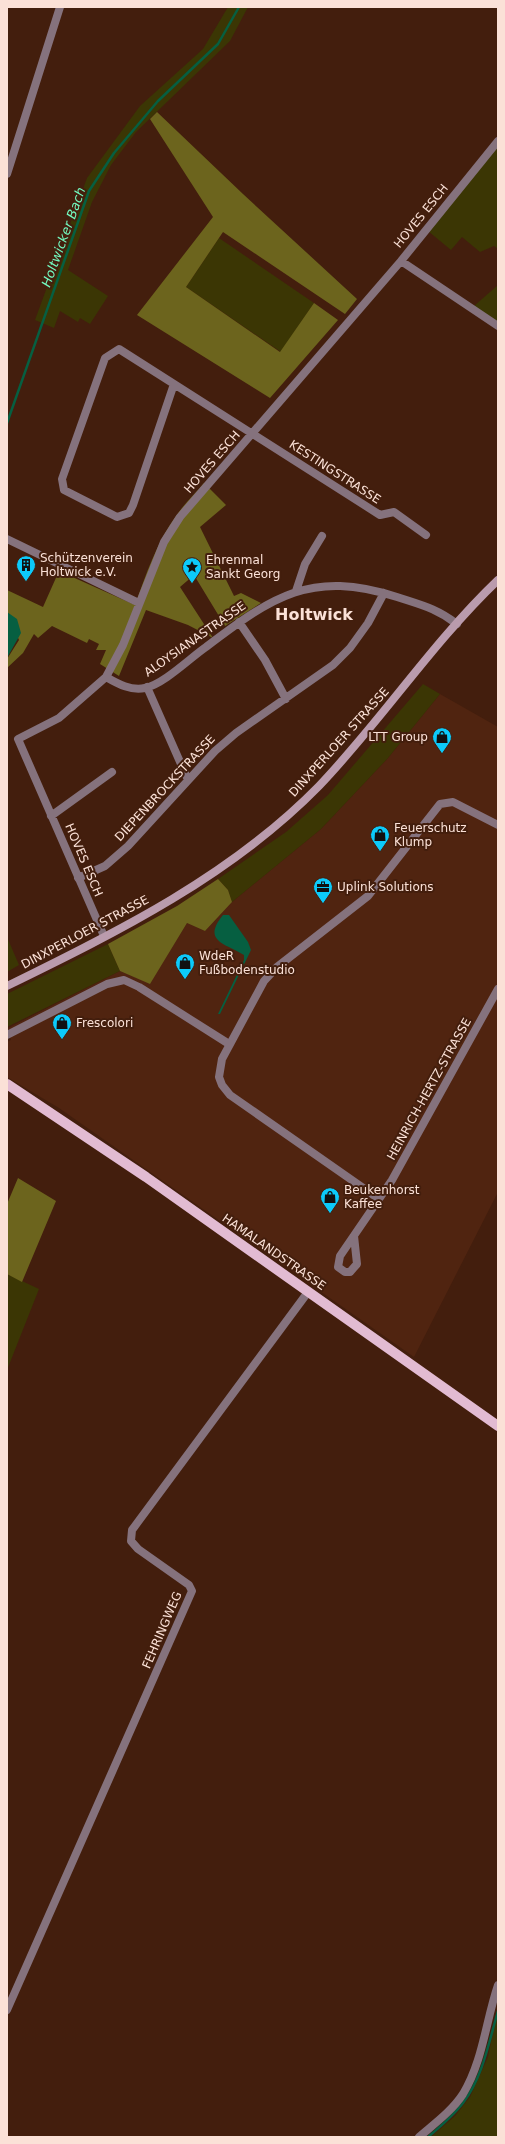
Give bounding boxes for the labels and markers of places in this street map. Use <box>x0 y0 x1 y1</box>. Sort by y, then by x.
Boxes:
place label: Schützenverein Holtwick e.V. <box>40 551 133 579</box>
place label: Ehrenmal Sankt Georg <box>206 553 280 581</box>
building icon: Schützenverein Holtwick e.V. <box>15 554 37 582</box>
place icon: Ehrenmal Sankt Georg <box>181 556 203 584</box>
shop icon: LTT Group <box>431 726 453 754</box>
place label: LTT Group <box>368 730 428 744</box>
place label: Feuerschutz Klump <box>394 821 467 849</box>
shop icon: Feuerschutz Klump <box>369 824 391 852</box>
office icon: Uplink Solutions <box>312 876 334 904</box>
place label: Uplink Solutions <box>337 880 434 894</box>
place label: WdeR Fußbodenstudio <box>199 949 295 977</box>
shop icon: WdeR Fußbodenstudio <box>174 952 196 980</box>
shop icon: Frescolori <box>51 1012 73 1040</box>
place label: Frescolori <box>76 1016 133 1030</box>
place label: Beukenhorst Kaffee <box>344 1183 420 1211</box>
shop icon: Beukenhorst Kaffee <box>319 1186 341 1214</box>

